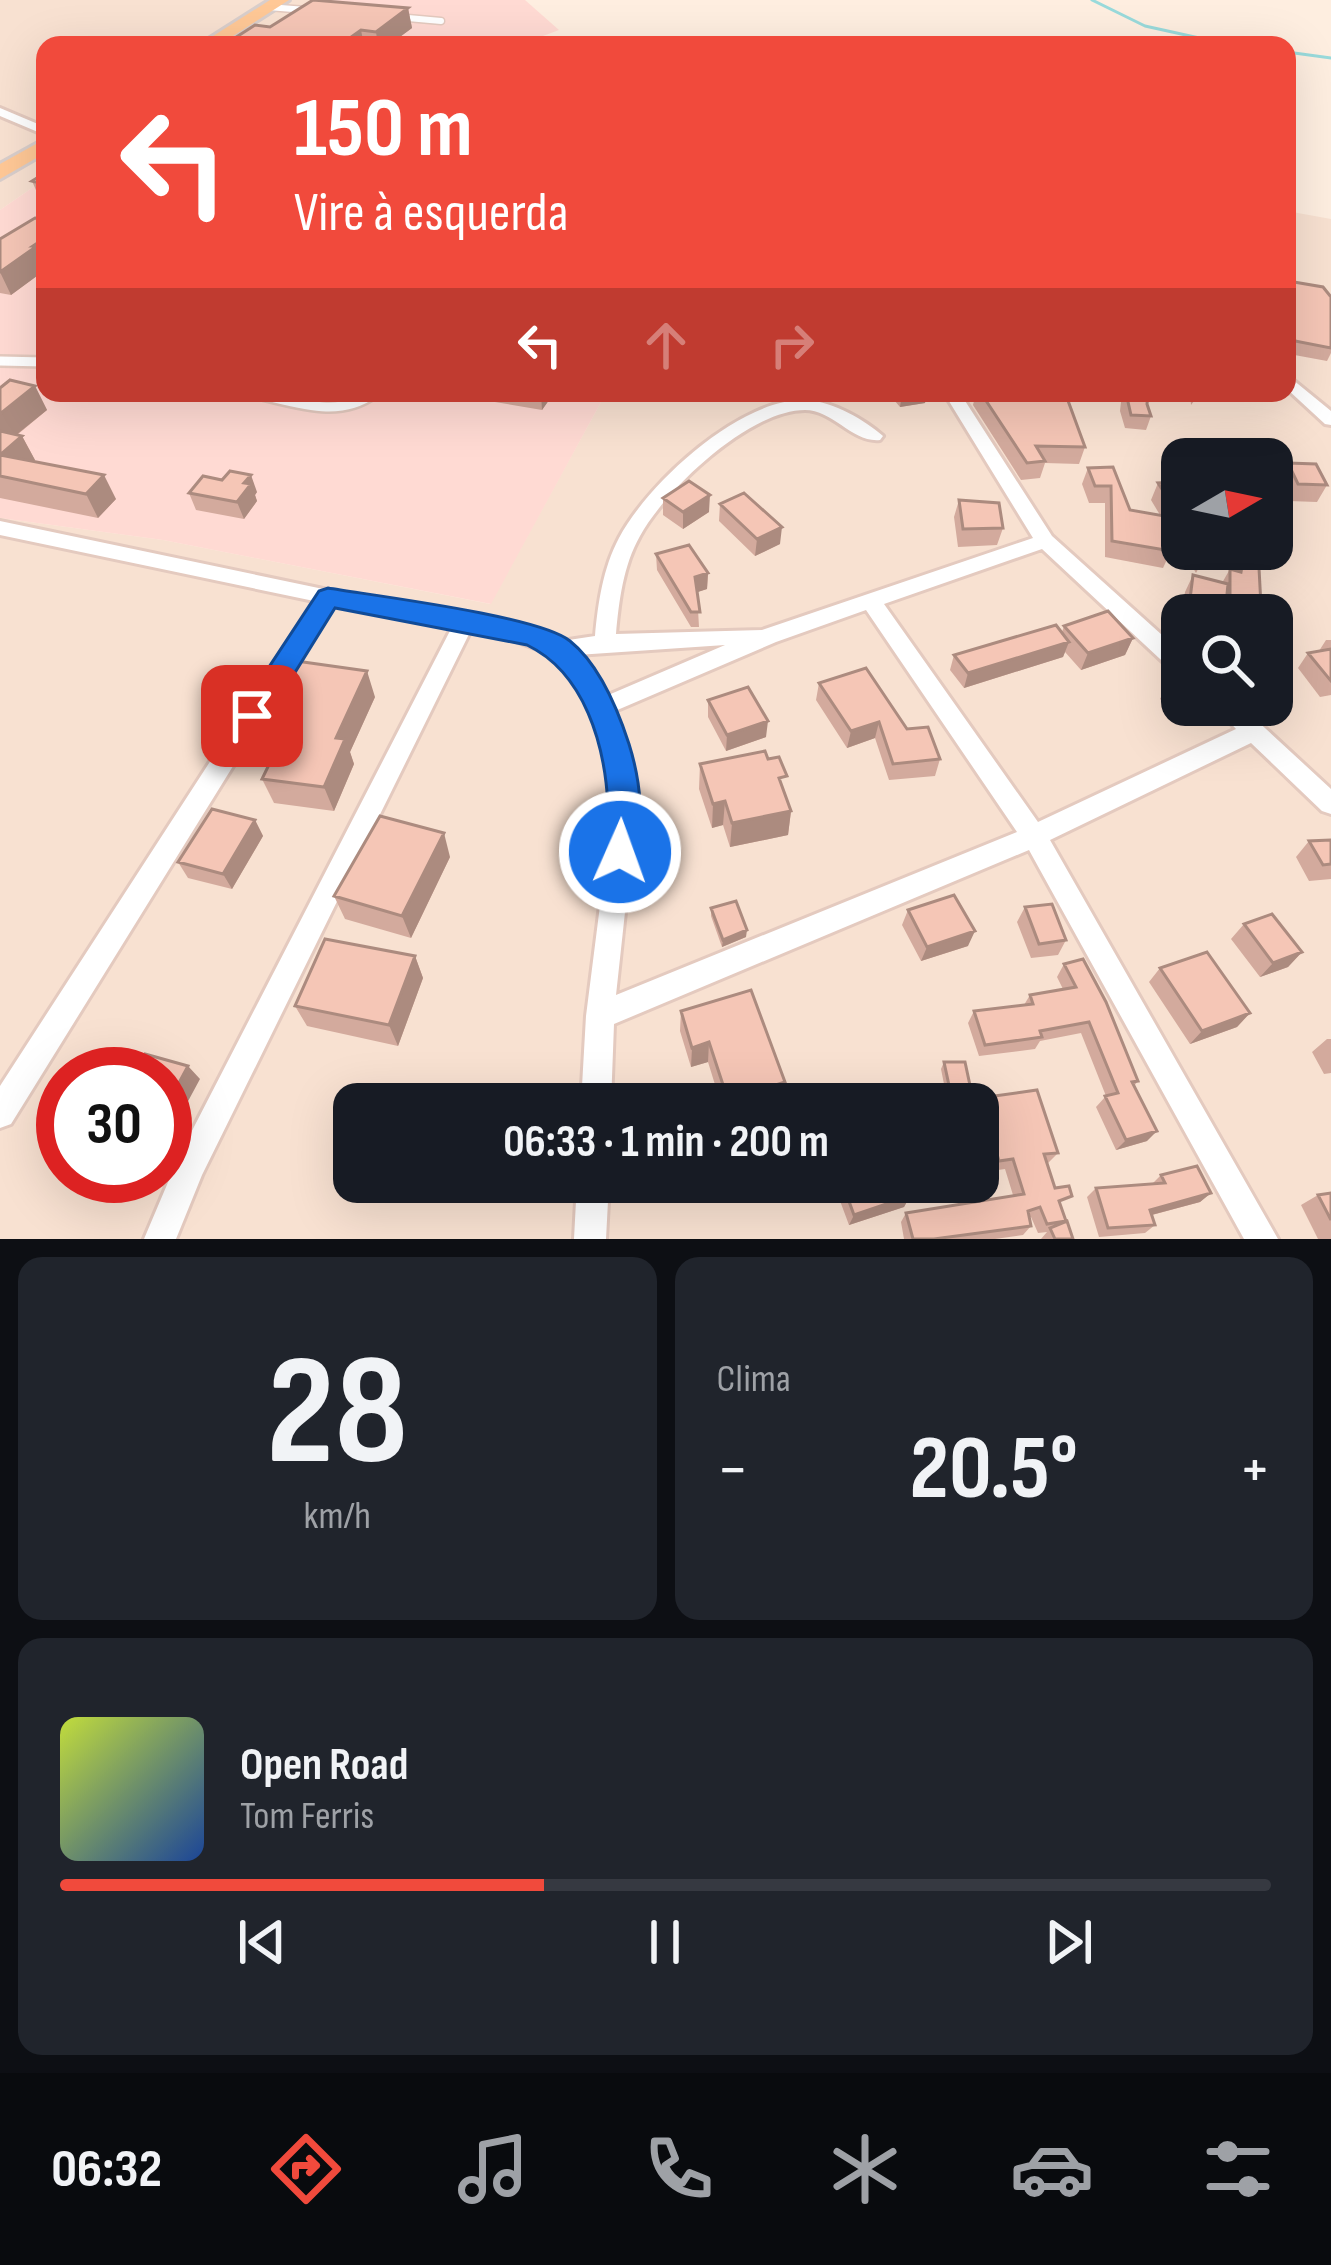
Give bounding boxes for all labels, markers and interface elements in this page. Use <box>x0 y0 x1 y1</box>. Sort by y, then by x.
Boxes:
text: 150 m <box>294 79 473 180</box>
icon: left <box>96 84 252 240</box>
text: Vire à esquerda <box>294 181 568 246</box>
icon: left <box>507 312 573 378</box>
icon: ahead <box>633 312 699 378</box>
icon: right <box>759 312 825 378</box>
north arrow <box>1161 438 1293 570</box>
map controls <box>1161 438 1293 726</box>
button: search <box>1161 594 1293 726</box>
pin <box>201 665 303 767</box>
icon: arrive <box>219 683 285 749</box>
position arrow <box>557 789 683 915</box>
speed limit sign: 30 <box>36 1047 192 1203</box>
text: 06:33 · 1 min · 200 m <box>503 1115 829 1170</box>
text: 28 <box>266 1321 408 1508</box>
text: Clima <box>717 1356 791 1403</box>
text: 20.5° <box>910 1416 1078 1524</box>
text: − <box>717 1431 749 1510</box>
text: + <box>1239 1431 1271 1510</box>
text: km/h <box>304 1493 371 1540</box>
text: Open Road <box>240 1738 408 1793</box>
text: Tom Ferris <box>240 1793 374 1840</box>
icon: previous <box>229 1909 295 1975</box>
icon: pause <box>632 1909 698 1975</box>
icon: next <box>1036 1909 1102 1975</box>
icon: directions <box>264 2127 348 2211</box>
icon: music <box>451 2127 535 2211</box>
icon: phone <box>637 2127 721 2211</box>
icon: climate <box>823 2127 907 2211</box>
icon: car <box>1010 2127 1094 2211</box>
icon: filters <box>1196 2127 1280 2211</box>
text: 06:32 <box>51 2137 162 2202</box>

